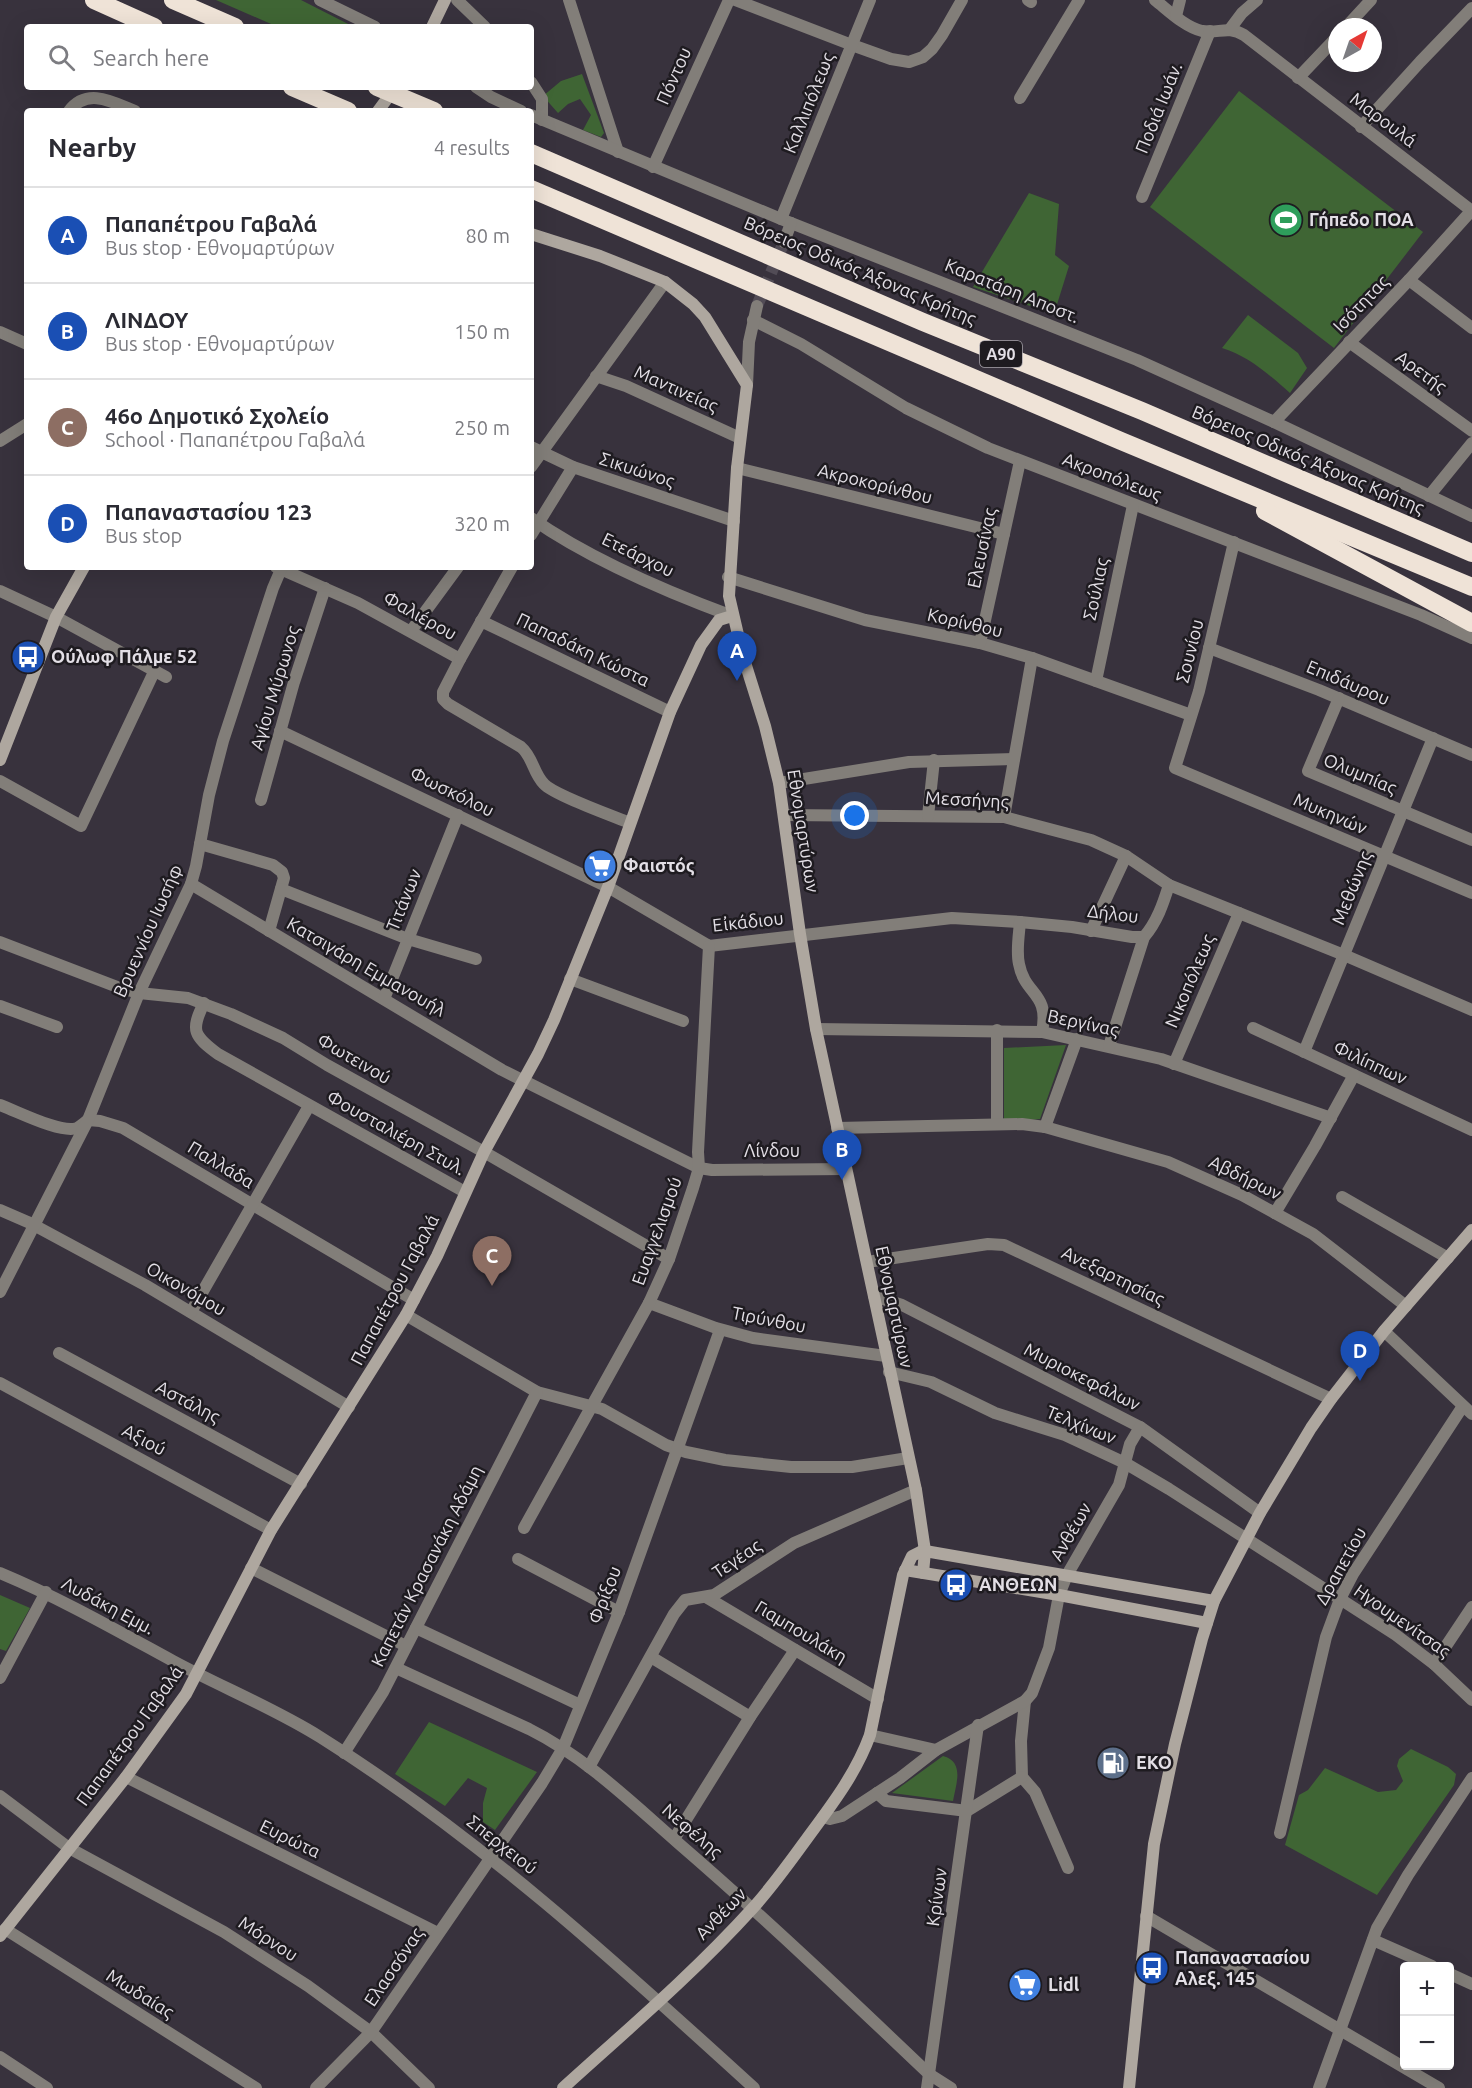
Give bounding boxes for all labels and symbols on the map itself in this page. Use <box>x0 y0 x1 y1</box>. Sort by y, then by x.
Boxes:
north arrow <box>1328 18 1382 72</box>
street label: Πόντου <box>652 44 695 107</box>
street label: Καλλιπόλεως <box>779 49 838 156</box>
street label: Ποδιά Ιωάν. <box>1131 59 1185 156</box>
street label: Μαρουλά <box>1347 88 1421 151</box>
sports icon: Γήπεδο ΠΟΑ <box>1268 202 1304 238</box>
place label: Γήπεδο ΠΟΑ <box>1309 209 1414 229</box>
street label: Βόρειος Οδικός Άξονας Κρήτης <box>741 212 980 329</box>
street label: Καρατάρη Αποστ. <box>942 254 1082 326</box>
street label: Ισότητας <box>1328 271 1393 336</box>
road number: Α90 <box>980 341 1022 367</box>
street label: Αρετής <box>1392 346 1451 397</box>
street label: Μαντινείας <box>631 361 721 416</box>
street label: Βόρειος Οδικός Άξονας Κρήτης <box>1189 401 1428 518</box>
street label: Σικυώνος <box>597 448 677 491</box>
street label: Ακροπόλεως <box>1060 448 1165 505</box>
street label: Ακροκορίνθου <box>816 459 934 507</box>
street label: Ελευσίνας <box>963 506 1000 590</box>
street label: Ετεάρχου <box>599 528 678 580</box>
street label: Σούλιας <box>1079 556 1112 622</box>
street label: Φαλιέρου <box>380 587 461 643</box>
street label: Κορίνθου <box>926 604 1005 640</box>
street label: Παπαδάκη Κώστα <box>514 608 653 690</box>
street label: Σουνίου <box>1171 617 1207 685</box>
street label: Αγίου Μύρωνος <box>246 623 303 752</box>
pin: A <box>718 632 756 681</box>
bus stop icon: Ούλωφ Πάλμε 52 <box>10 639 46 675</box>
place label: Ούλωφ Πάλμε 52 <box>51 646 197 666</box>
street label: Επιδάυρου <box>1304 656 1393 709</box>
street label: Ολυμπίας <box>1320 749 1400 798</box>
street label: Φωσκόλου <box>407 762 498 820</box>
street label: Εθνομαρτύρων <box>784 768 824 894</box>
street label: Μεσσήνης <box>925 787 1009 812</box>
street label: Μυκηνών <box>1291 789 1370 838</box>
your location <box>840 801 869 830</box>
supermarket icon: Φαιστός <box>582 848 618 884</box>
street label: Μεθώνης <box>1327 848 1376 928</box>
place label: Φαιστός <box>623 855 695 876</box>
street label: Βρυεννίου Ιωσήφ <box>109 861 185 1000</box>
street label: Τιτάνων <box>382 866 425 933</box>
street label: Δήλου <box>1086 900 1140 926</box>
street label: Εἰκάδιου <box>711 907 785 935</box>
street label: Κατσιγάρη Εμμανουήλ <box>284 913 449 1020</box>
street label: Νικοπόλεως <box>1160 931 1219 1031</box>
street label: Βεργίνας <box>1046 1005 1120 1040</box>
street label: Φωτεινού <box>314 1029 395 1087</box>
street label: Φιλίππων <box>1331 1036 1411 1088</box>
street label: Φουσταλιέρη Στυλ. <box>324 1086 469 1178</box>
pin: B <box>822 1130 862 1180</box>
street label: Παλλάδα <box>185 1137 259 1192</box>
street label: Λίνδου <box>744 1140 800 1160</box>
street label: Αβδήρων <box>1206 1151 1285 1203</box>
street label: Ευαγγελισμού <box>627 1174 685 1288</box>
street label: Παπαπέτρου Γαβαλά <box>346 1211 442 1368</box>
pin: C <box>472 1236 512 1286</box>
street label: Ανεξαρτησίας <box>1058 1242 1168 1309</box>
street label: Εθνομαρτύρων <box>872 1244 918 1370</box>
street label: Οικονόμου <box>143 1257 230 1319</box>
street label: Τιρύνθου <box>731 1302 808 1336</box>
pin: D <box>1340 1332 1380 1381</box>
street label: Μυριοκεφάλων <box>1021 1338 1144 1414</box>
street label: Αστάλης <box>153 1376 224 1427</box>
street label: Τελχίνων <box>1044 1401 1119 1447</box>
street label: Αξιού <box>119 1419 170 1459</box>
street label: Καπετάν Κρασανάκη Αδάμη <box>367 1462 486 1670</box>
street label: Ανθέων <box>1046 1499 1095 1564</box>
street label: Δραπετίου <box>1311 1523 1370 1608</box>
street label: Τεγέας <box>708 1535 765 1583</box>
street label: Φρίξου <box>584 1563 624 1626</box>
bus stop icon: ΑΝΘΕΩΝ <box>938 1567 974 1603</box>
street label: Λυδάκη Εμμ. <box>59 1572 158 1638</box>
place label: ΑΝΘΕΩΝ <box>979 1574 1057 1594</box>
street label: Ηγουμενίτσας <box>1350 1580 1454 1661</box>
street label: Γιαμπουλάκη <box>752 1596 851 1666</box>
street label: Παπαπέτρου Γαβαλά <box>72 1662 187 1809</box>
fuel station icon: EKO <box>1095 1745 1131 1781</box>
place label: EKO <box>1136 1752 1172 1772</box>
street label: Νεφέλης <box>658 1799 726 1862</box>
street label: Σπερχειού <box>464 1811 542 1878</box>
street label: Ευρώτα <box>257 1815 324 1861</box>
street label: Κρίνων <box>922 1866 950 1927</box>
street label: Ανθέων <box>691 1883 750 1943</box>
street label: Μόρνου <box>235 1912 302 1965</box>
street label: Ελασσόνας <box>360 1924 427 2010</box>
place label: Παπαναστασίου Αλεξ. 145 <box>1175 1947 1310 1990</box>
bus stop icon: Παπαναστασίου Αλεξ. 145 <box>1134 1950 1170 1986</box>
street label: Μωδαίας <box>103 1965 178 2023</box>
supermarket icon: Lidl <box>1007 1967 1043 2003</box>
place label: Lidl <box>1048 1974 1080 1994</box>

